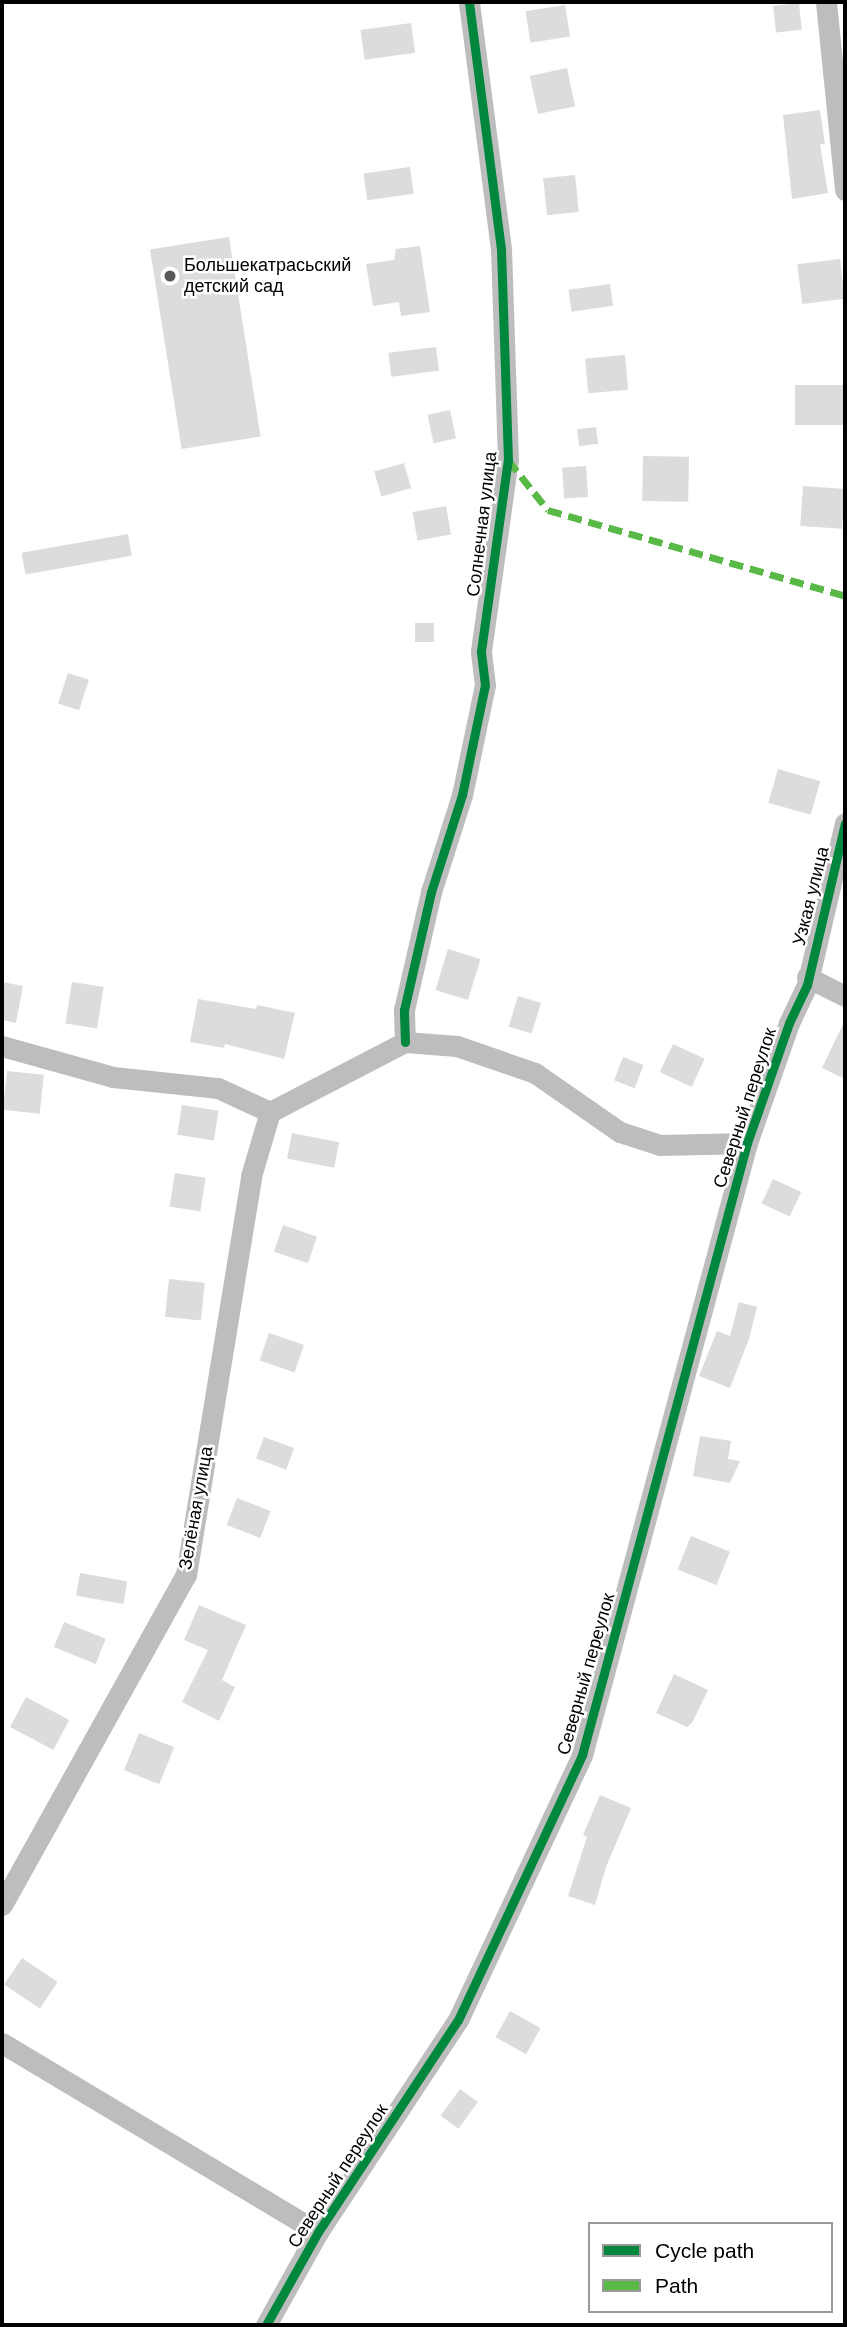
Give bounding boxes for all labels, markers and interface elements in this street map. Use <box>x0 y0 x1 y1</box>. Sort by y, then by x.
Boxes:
place label: Большекатрасьский детский сад <box>184 255 351 298</box>
marker: Большекатрасьский детский сад <box>162 268 178 284</box>
street label: Солнечная улица <box>462 450 502 598</box>
street label: Узкая улица <box>788 844 834 948</box>
street label: Северный переулок <box>709 1025 781 1191</box>
street label: Зелёная улица <box>175 1445 217 1571</box>
street label: Северный переулок <box>553 1591 619 1757</box>
street label: Северный переулок <box>283 2100 393 2252</box>
legend <box>588 2222 833 2313</box>
text: Cycle path <box>655 2239 754 2262</box>
text: Path <box>655 2274 698 2297</box>

